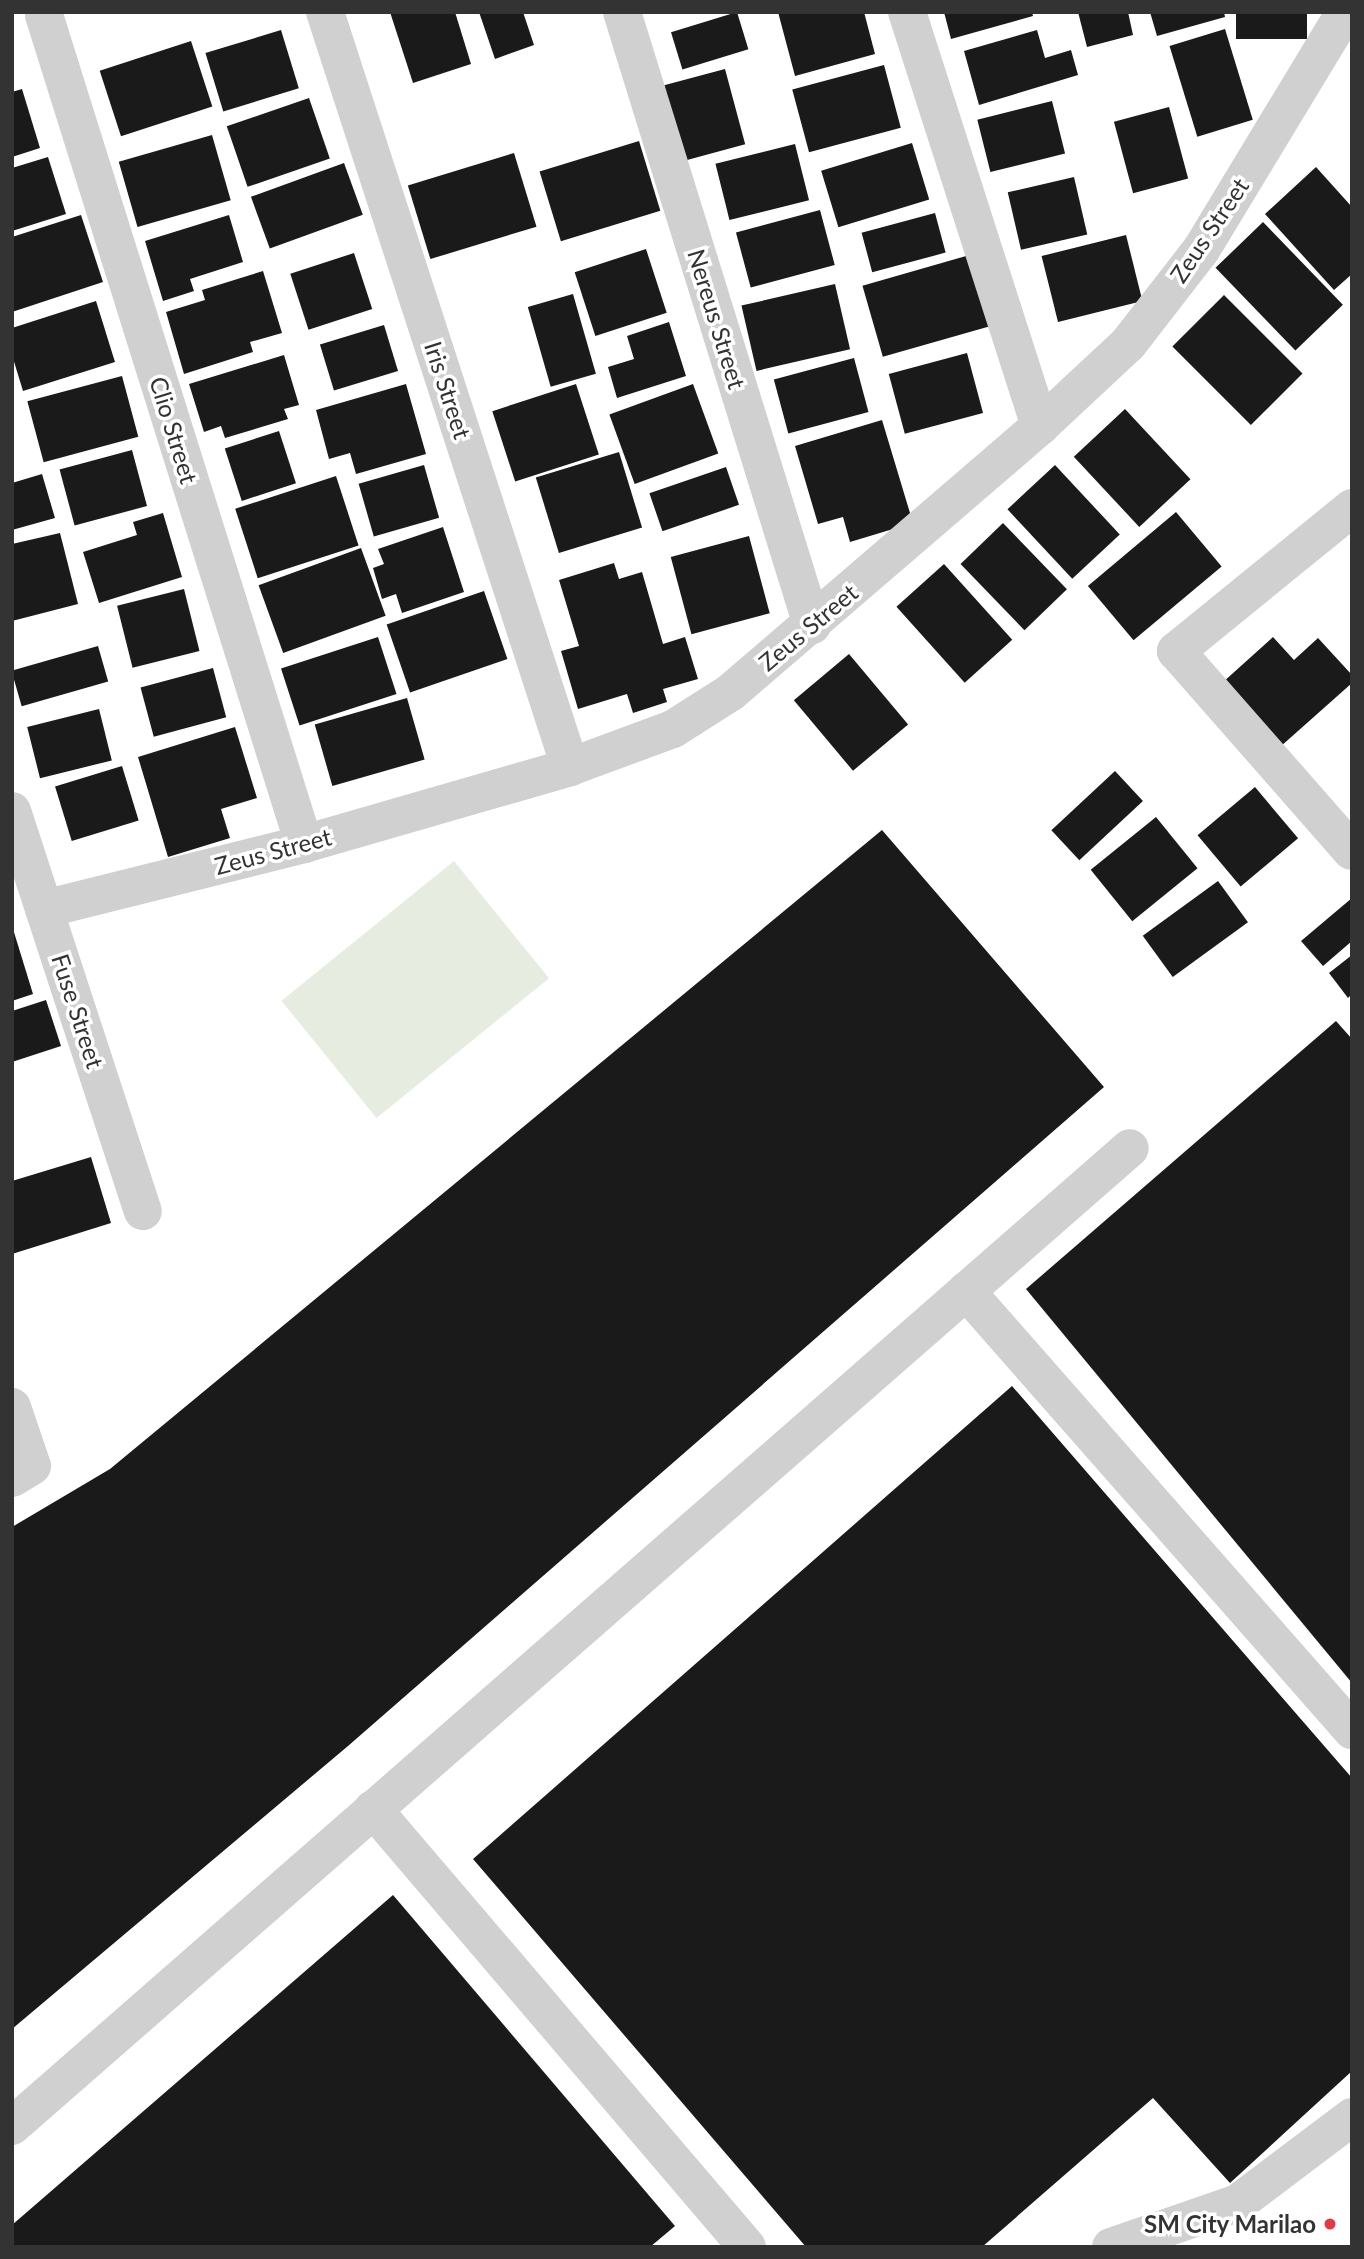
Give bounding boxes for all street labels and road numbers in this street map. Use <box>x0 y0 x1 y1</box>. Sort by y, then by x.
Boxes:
street label: Zeus Street <box>1164 172 1254 288</box>
street label: Nereus Street <box>682 246 752 392</box>
street label: Iris Street <box>419 338 477 442</box>
street label: Clio Street <box>144 373 204 487</box>
street label: Zeus Street <box>753 578 863 676</box>
street label: Zeus Street <box>211 822 335 880</box>
street label: Fuse Street <box>46 950 110 1072</box>

